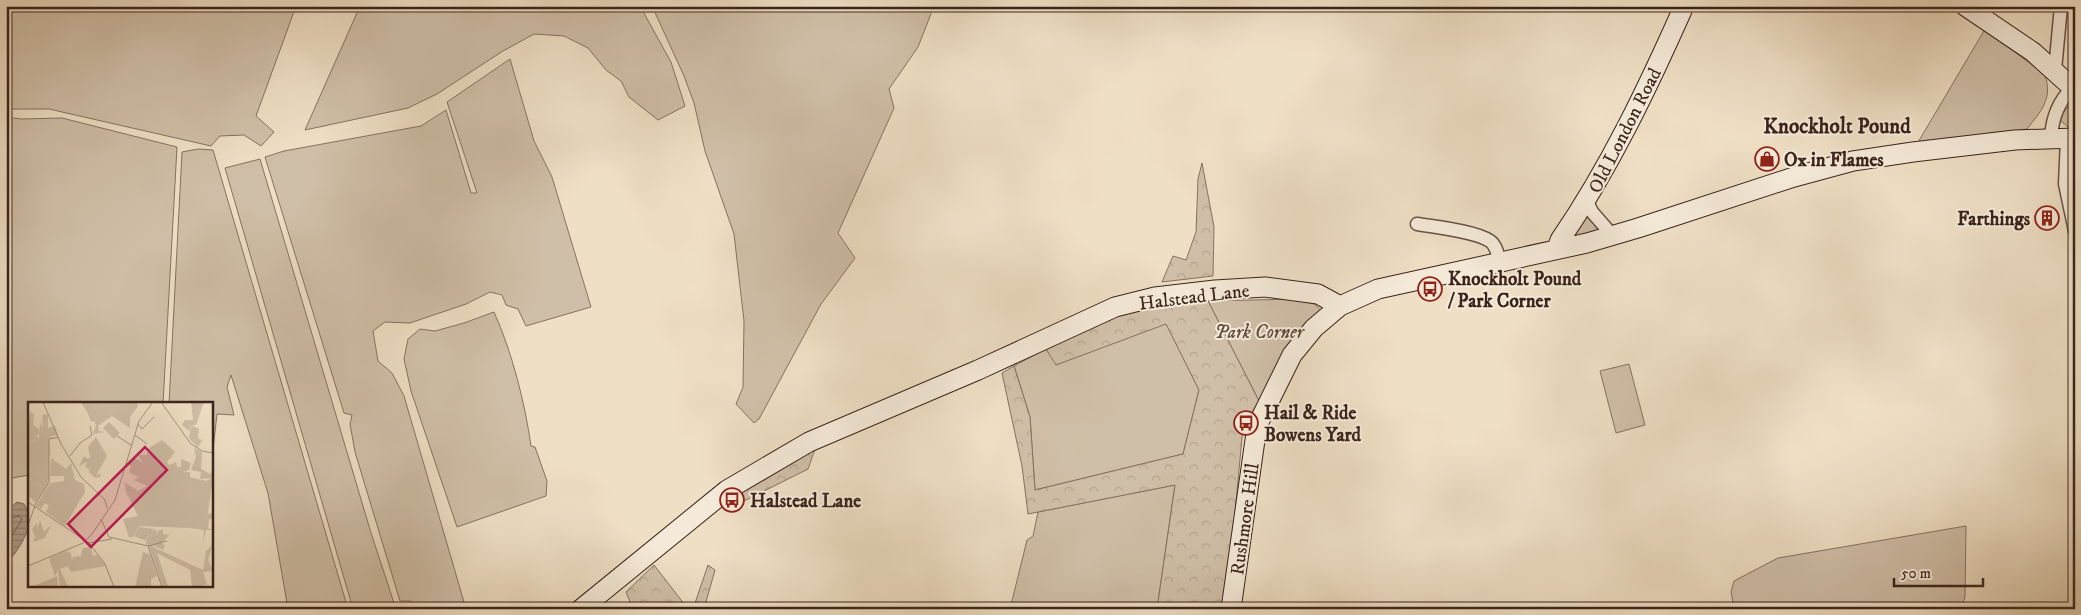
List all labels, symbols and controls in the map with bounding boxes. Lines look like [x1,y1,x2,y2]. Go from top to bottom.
street label: Old London Road [1584,64,1667,197]
district label: Knockholt Pound [1763,114,1911,140]
shop icon: Ox in Flames [1754,146,1780,172]
place label: Ox in Flames [1784,149,1884,172]
building icon: Farthings [2034,205,2060,231]
place label: Farthings [1957,208,2031,231]
place label: Knockholt Pound / Park Corner [1447,268,1582,313]
bus stop icon: Knockholt Pound / Park Corner [1417,276,1443,302]
street label: Halstead Lane [1138,279,1251,316]
park label: Park Corner [1215,321,1306,344]
inset map [28,402,212,588]
place label: Hail & Ride Bowens Yard [1264,402,1361,447]
bus stop icon: Hail & Ride Bowens Yard [1233,410,1259,436]
street label: Rushmore Hill [1226,461,1265,577]
bus stop icon: Halstead Lane [719,487,745,513]
place label: Halstead Lane [750,490,861,513]
scale bar [1894,555,1982,587]
text: 50 m [1901,564,1931,583]

